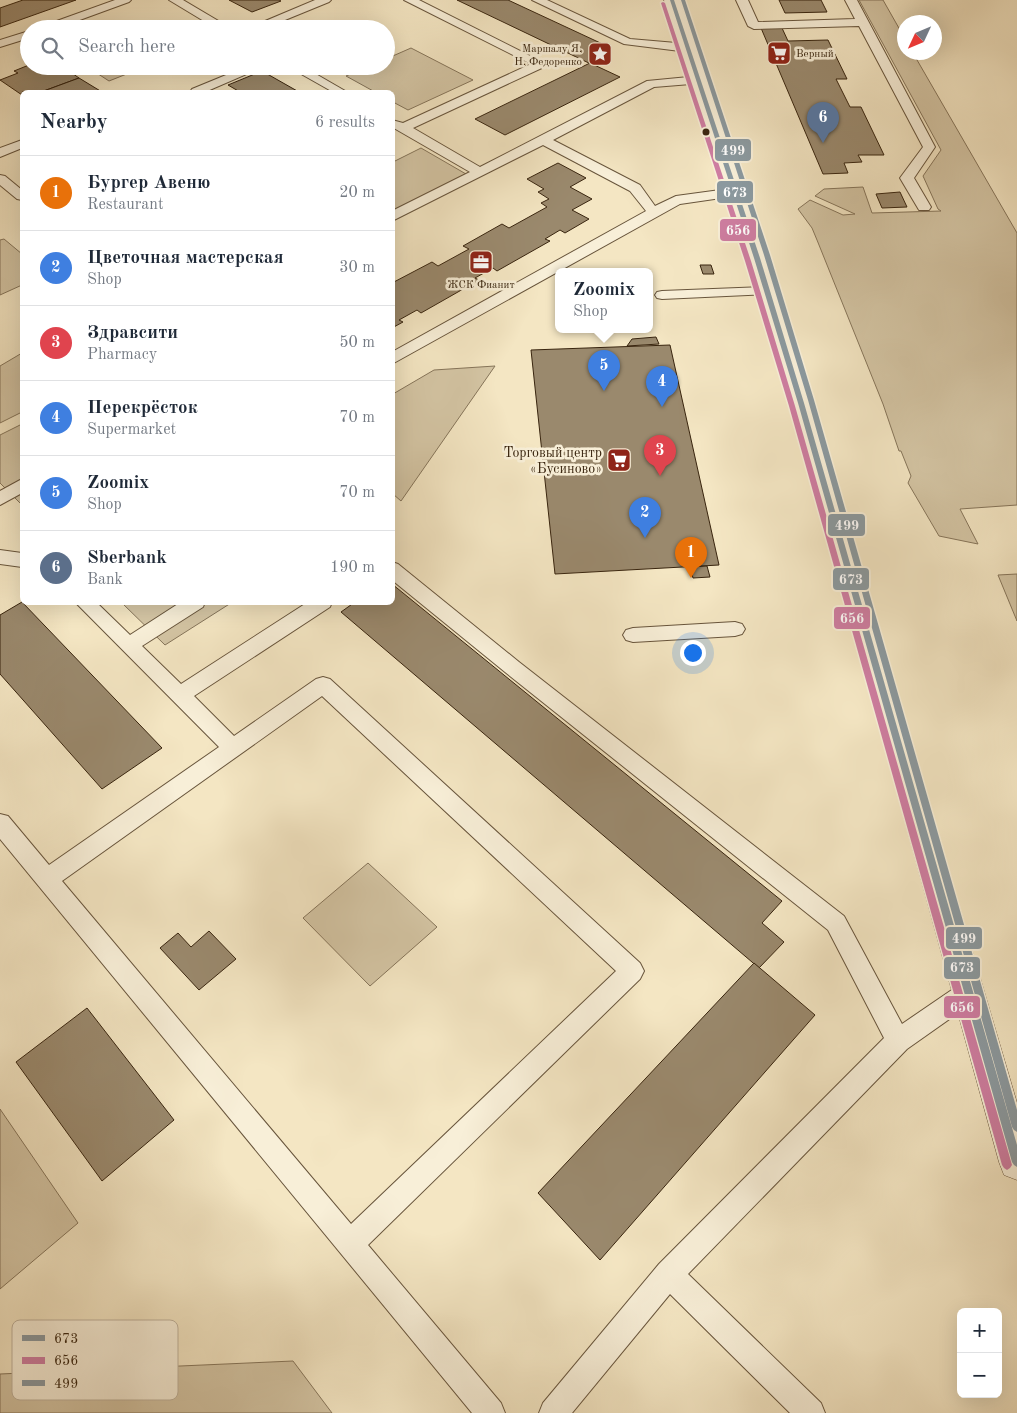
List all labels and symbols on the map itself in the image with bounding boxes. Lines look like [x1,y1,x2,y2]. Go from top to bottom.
north arrow [897,15,942,60]
supermarket icon: Верный [766,40,792,66]
place icon: Маршалу Я. Н. Федоренко [587,41,613,67]
place label: Маршалу Я. Н. Федоренко [514,44,582,68]
place label: Верный [796,49,834,60]
pin: 6 [807,102,839,143]
unlabelled marker [701,127,711,137]
line badge: 499 [714,138,752,162]
text: 499 [721,144,745,158]
line badge: 673 [716,180,754,204]
text: 673 [723,186,747,200]
line badge: 656 [719,218,757,242]
text: 656 [726,224,750,238]
office icon: ЖСК Фианит [468,249,494,275]
place label: ЖСК Фианит [447,280,515,291]
pin: 5 [588,350,620,391]
pin: 4 [646,366,678,407]
pin: 3 [644,435,676,476]
place label: Торговый центр «Бусиново» [503,446,602,476]
supermarket icon: Торговый центр «Бусиново» [606,447,632,473]
pin: 2 [629,497,661,538]
line badge: 499 [827,513,866,537]
text: 499 [835,519,859,533]
pin: 1 [675,537,707,578]
line badge: 673 [832,567,870,591]
text: 673 [839,573,863,587]
line badge: 656 [833,606,871,630]
text: 656 [840,612,864,626]
your location [680,640,706,666]
line badge: 499 [945,926,983,950]
text: 499 [952,932,976,946]
line badge: 673 [943,956,981,980]
text: 673 [950,961,974,975]
line badge: 656 [943,995,981,1019]
text: 656 [950,1001,974,1015]
legend [12,1320,178,1400]
text: 673 [54,1332,78,1346]
text: 656 [54,1354,78,1368]
text: 499 [54,1377,78,1391]

